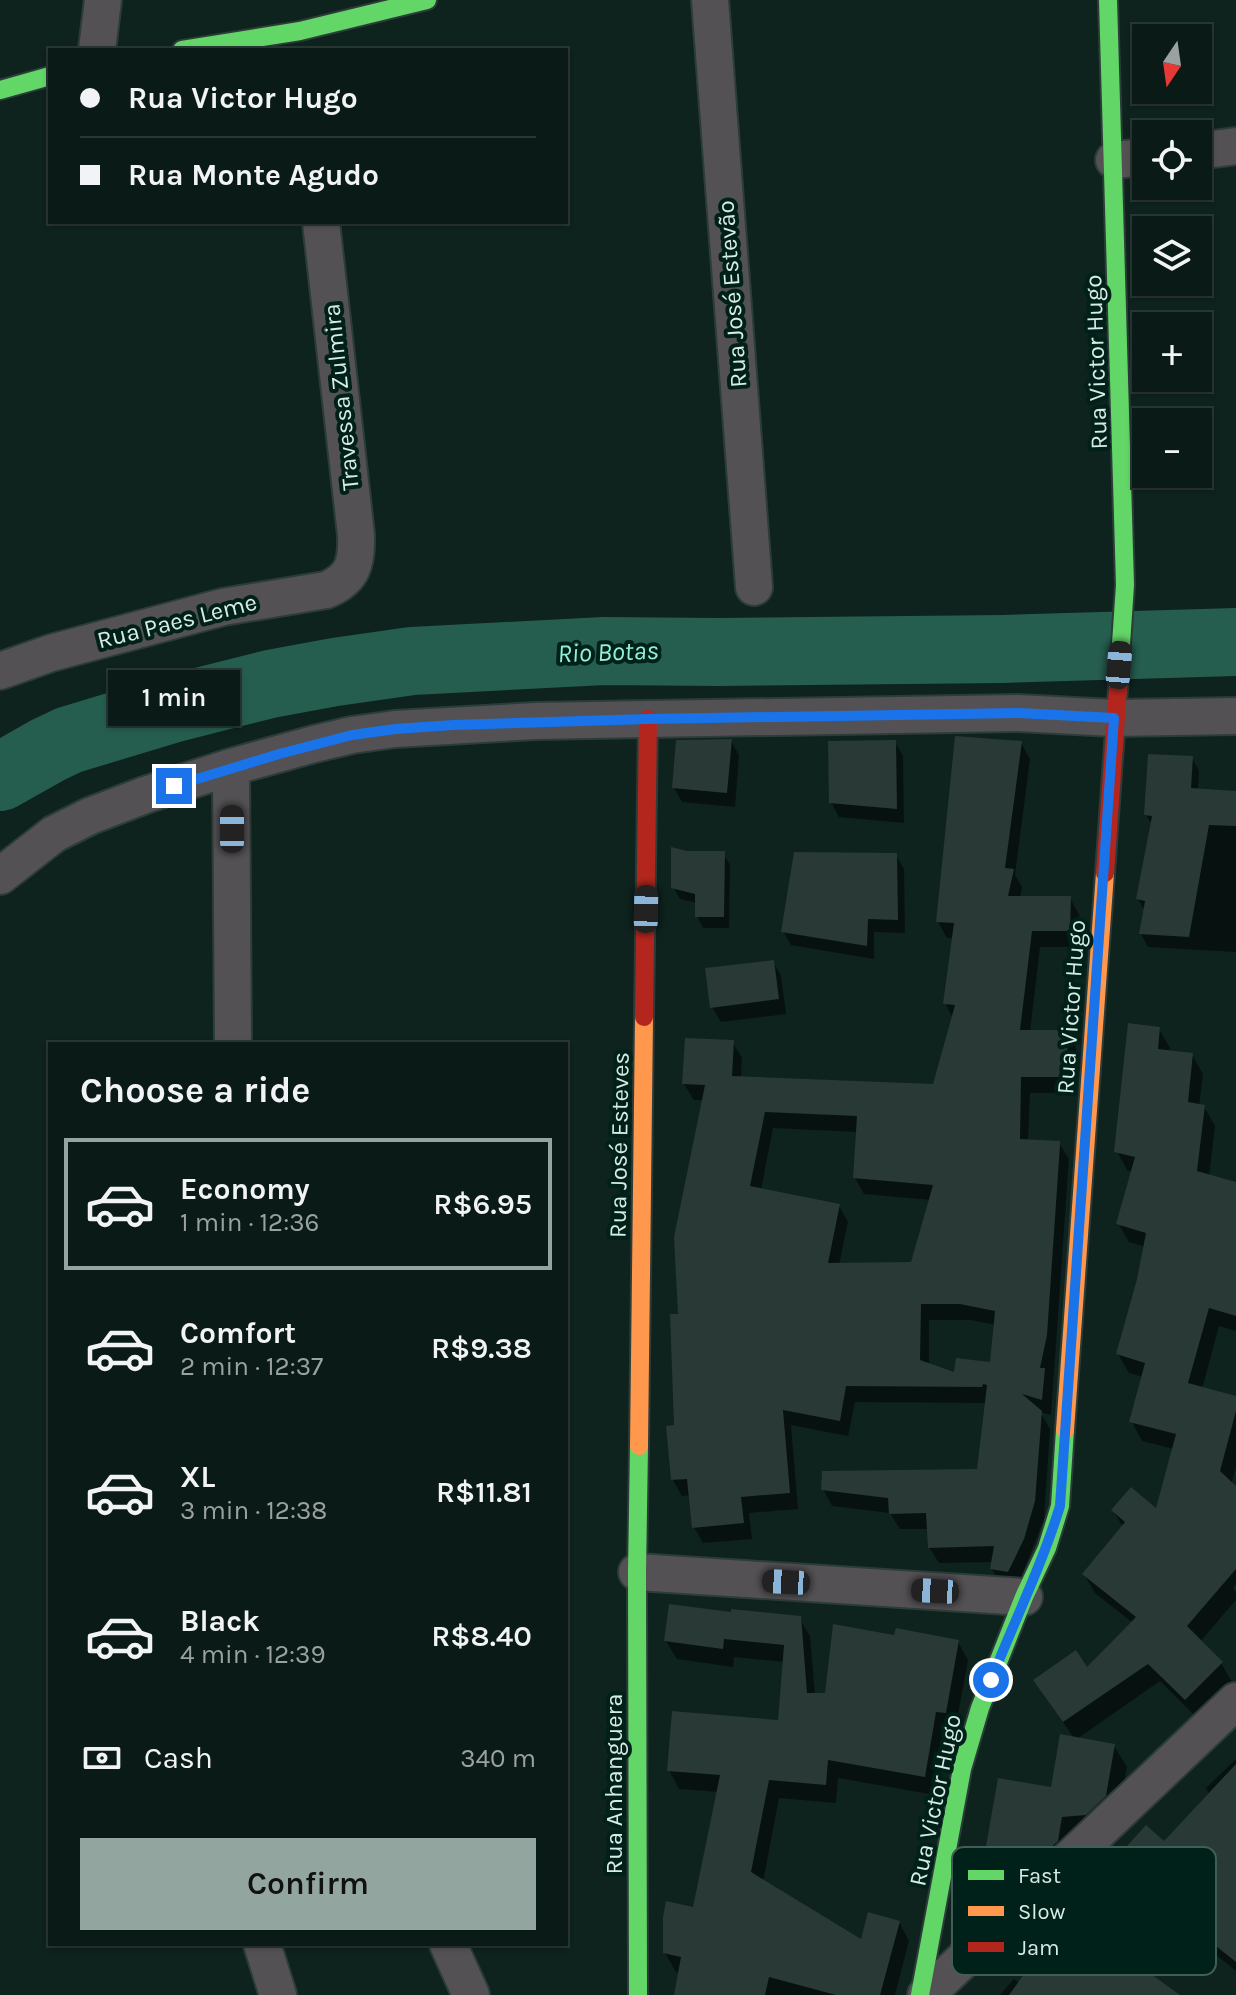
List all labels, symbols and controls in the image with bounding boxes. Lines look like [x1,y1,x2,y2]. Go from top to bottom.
north arrow [1132,24,1212,104]
map controls [1132,24,1212,488]
text: Rua Victor Hugo [128,80,358,116]
button: locate [1132,120,1212,200]
text: Rua Monte Agudo [128,157,379,193]
street label: Rua José Estevão [711,200,753,388]
button: layers [1132,216,1212,296]
street label: Rua Victor Hugo [1079,274,1113,450]
street label: Travessa Zulmira [317,302,365,492]
button: + [1132,312,1212,392]
button: − [1132,408,1212,488]
street label: Rua Paes Leme [94,588,260,654]
water label: Rio Botas [557,635,659,669]
car [1105,640,1133,690]
callout: 1 min [108,670,240,726]
text: 1 min [142,682,206,713]
route end [156,768,192,804]
car [220,805,244,853]
car [634,885,658,933]
street label: Rua Victor Hugo [1051,919,1091,1095]
street label: Rua José Esteves [603,1052,635,1238]
text: Choose a ride [80,1069,310,1111]
icon: car [84,1168,156,1240]
text: Economy [180,1171,310,1207]
text: R$6.95 [433,1186,532,1222]
text: 1 min · 12:36 [180,1207,319,1238]
icon: car [84,1312,156,1384]
text: Comfort [180,1315,296,1351]
text: R$9.38 [431,1330,532,1366]
text: 2 min · 12:37 [180,1351,323,1382]
icon: car [84,1456,156,1528]
text: XL [180,1459,215,1495]
text: R$11.81 [436,1474,532,1510]
text: 3 min · 12:38 [180,1495,327,1526]
car [761,1569,811,1595]
car [910,1578,960,1604]
icon: car [84,1600,156,1672]
text: Black [180,1603,260,1639]
text: R$8.40 [431,1618,532,1654]
text: 4 min · 12:39 [180,1639,326,1670]
route start [973,1662,1009,1698]
street label: Rua Anhanguera [600,1694,628,1874]
street label: Rua Victor Hugo [903,1712,967,1888]
icon: cash [80,1736,124,1780]
text: Cash [144,1740,213,1776]
text: 340 m [460,1743,536,1774]
button: Confirm [80,1838,536,1930]
legend [952,1847,1216,1975]
text: Fast [1018,1863,1061,1889]
text: Slow [1018,1899,1065,1925]
text: Jam [1018,1935,1060,1961]

